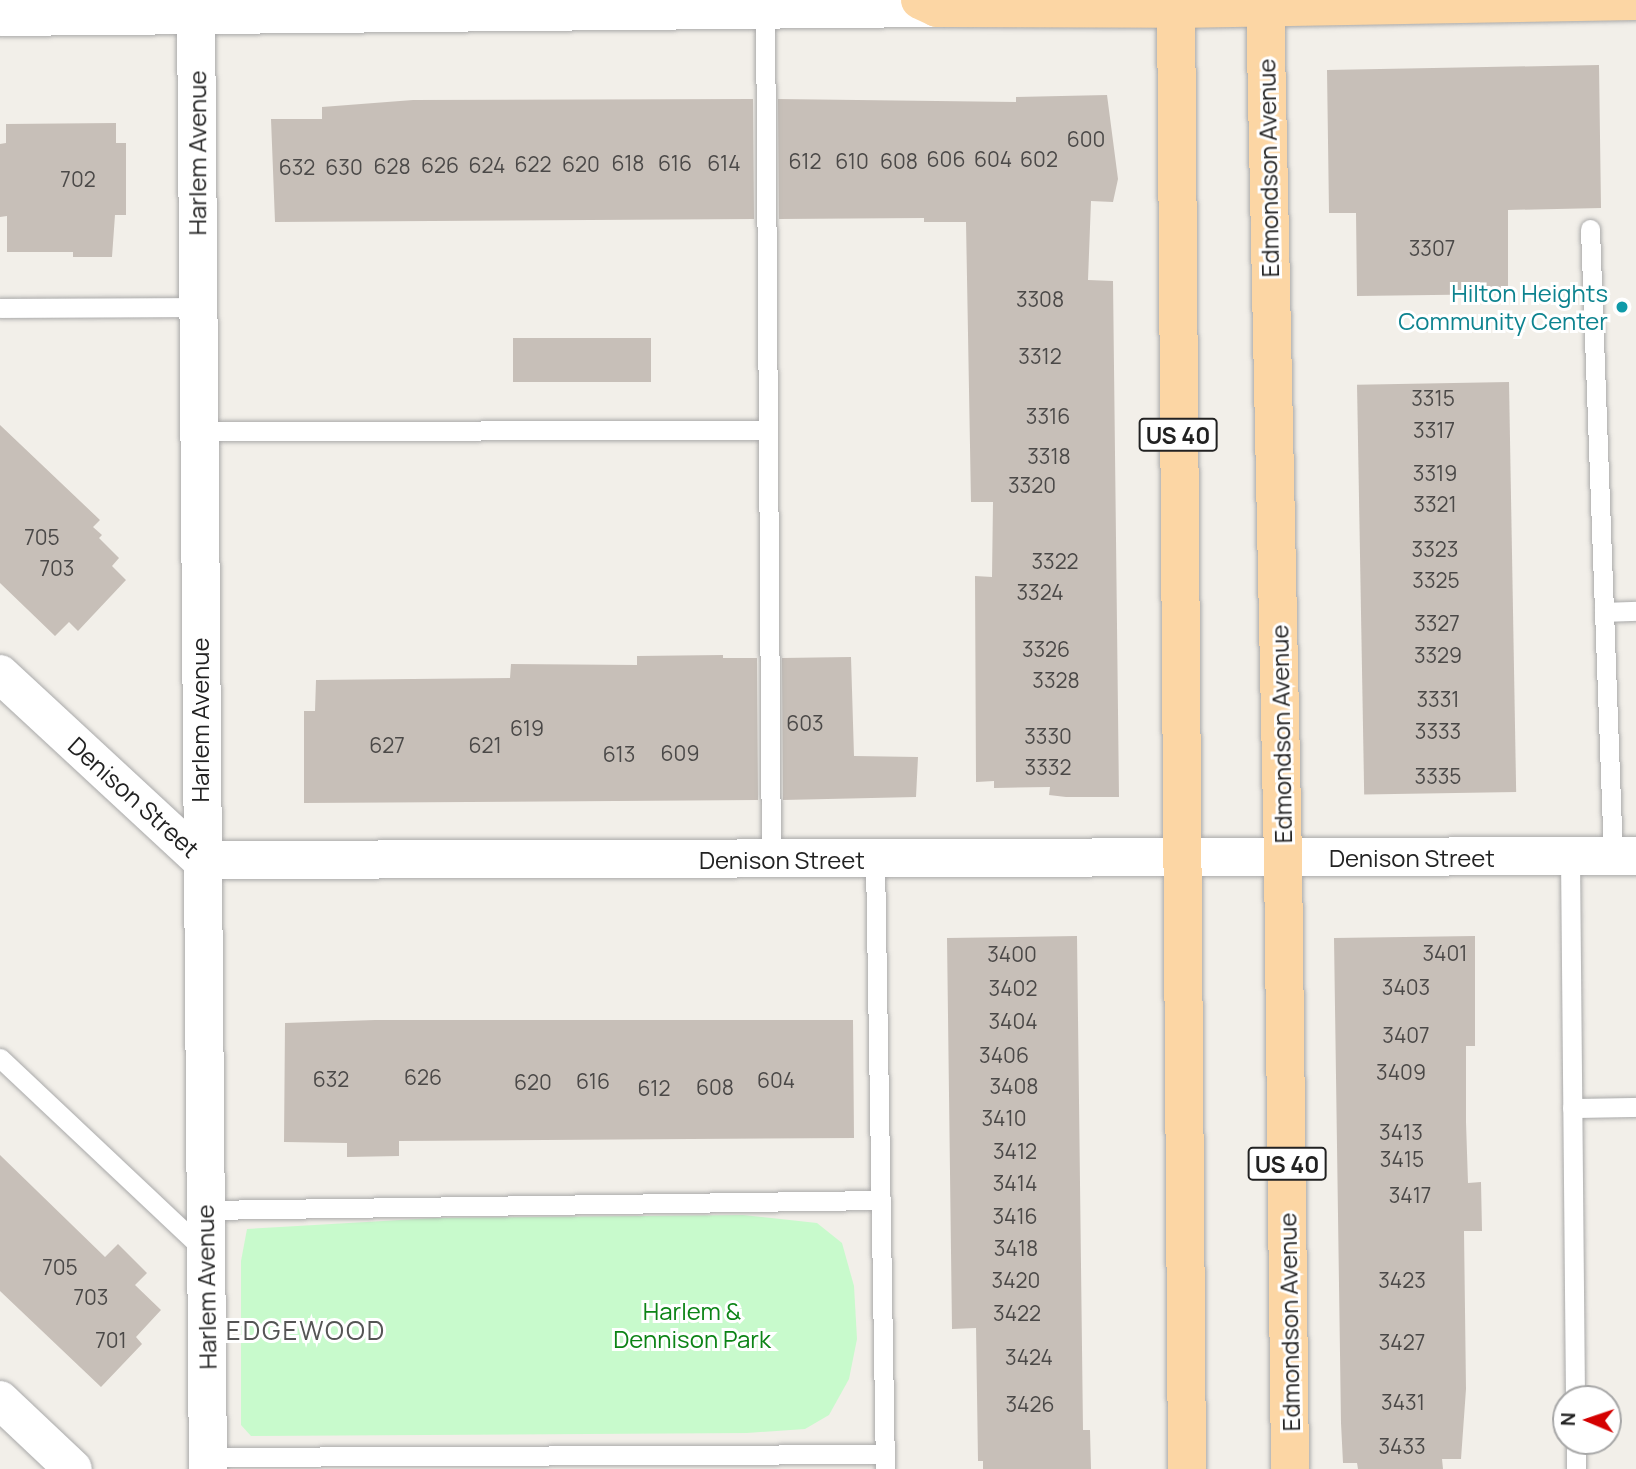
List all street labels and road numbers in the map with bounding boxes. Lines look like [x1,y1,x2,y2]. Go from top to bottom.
street label: Edmondson Avenue [1252,58,1284,278]
street label: Harlem Avenue [183,71,211,235]
road number: US 40 [1138,416,1218,454]
street label: Edmondson Avenue [1265,624,1297,844]
street label: Harlem Avenue [186,638,214,802]
street label: Denison Street [63,731,205,863]
street label: Denison Street [1329,844,1495,872]
street label: Denison Street [699,846,865,874]
road number: US 40 [1247,1144,1327,1184]
street label: Harlem Avenue [190,1204,222,1370]
street label: Edmondson Avenue [1273,1212,1305,1432]

